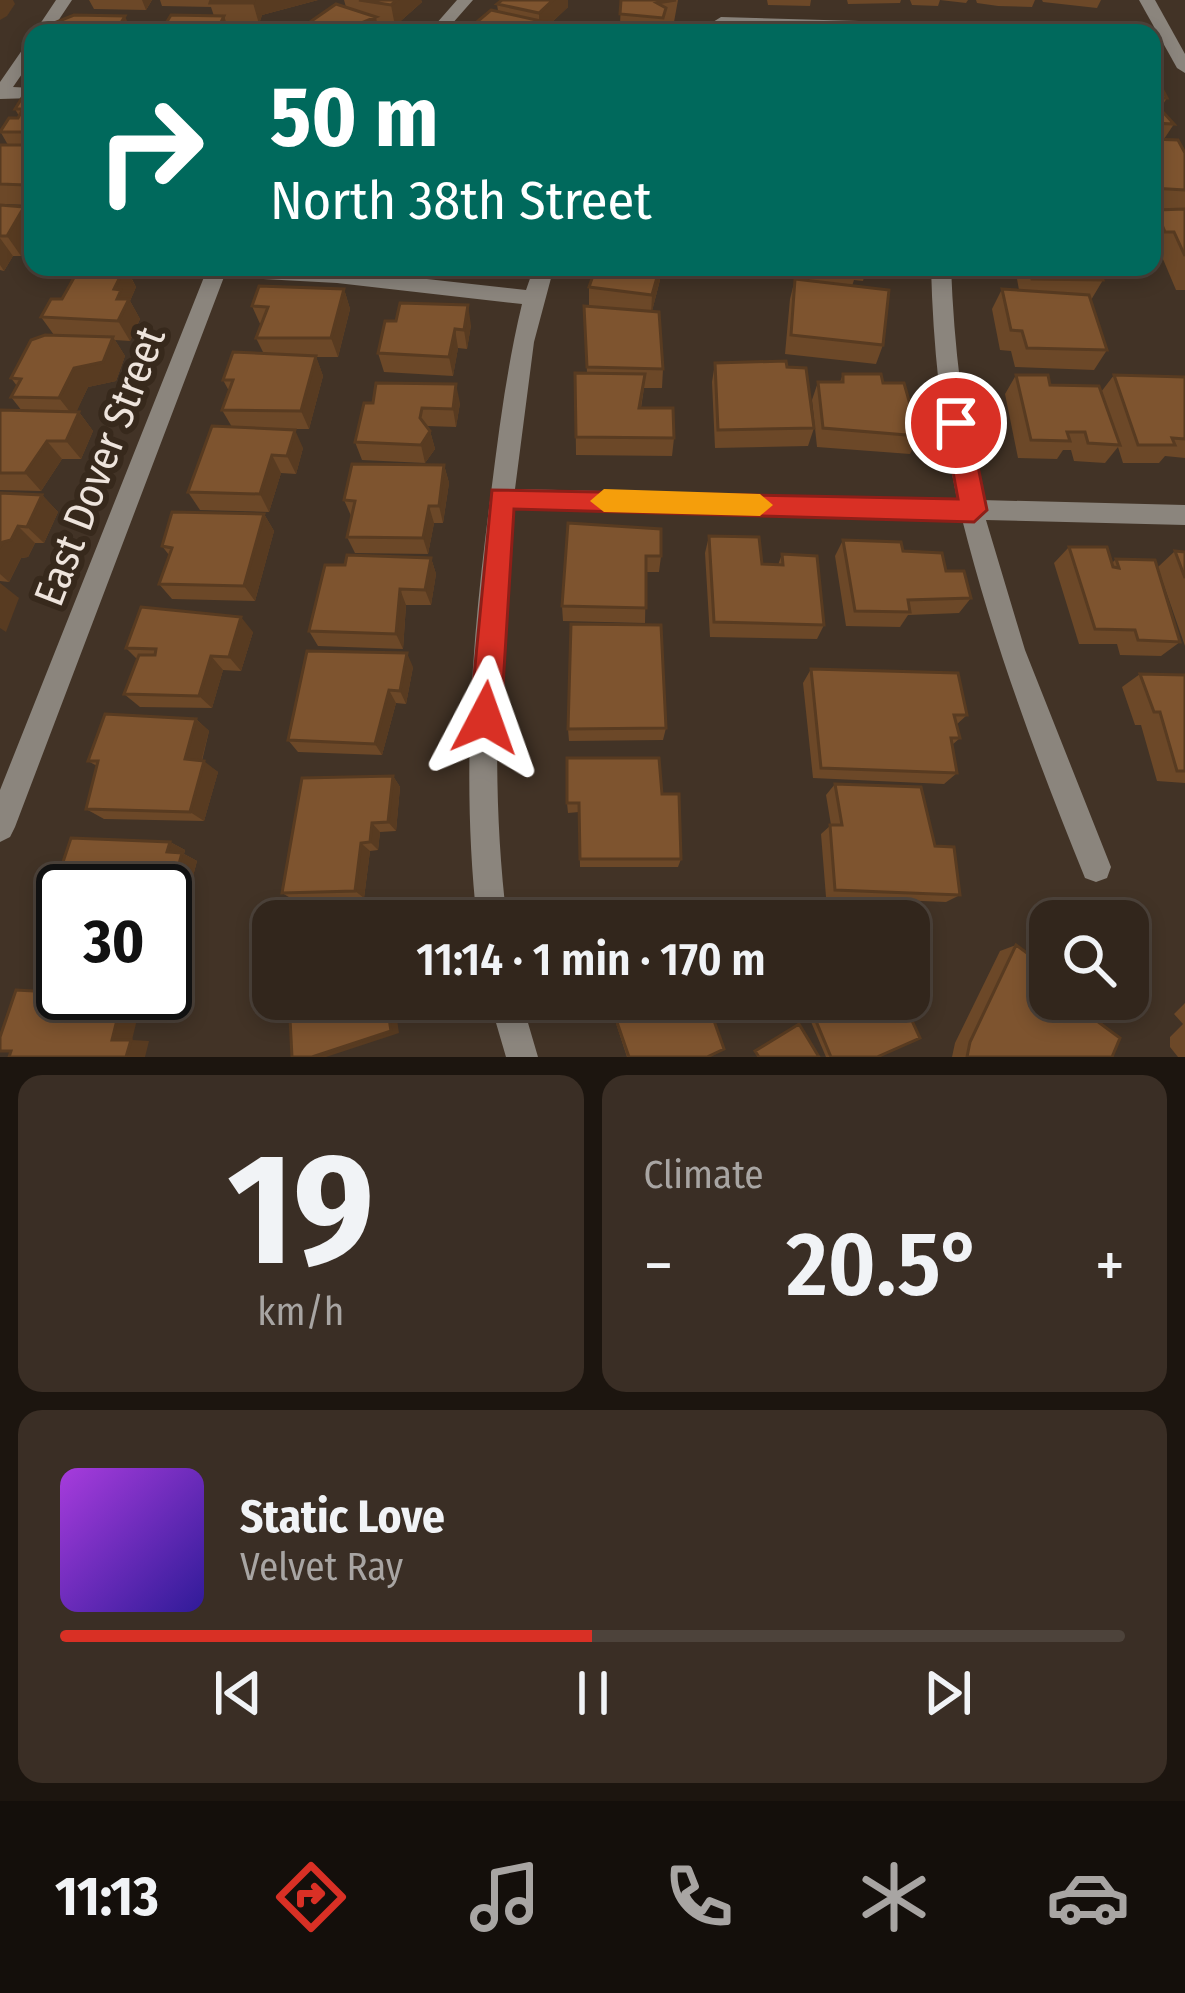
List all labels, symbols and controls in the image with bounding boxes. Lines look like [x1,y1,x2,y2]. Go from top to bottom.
text: 50 m [270,67,439,168]
icon: right [72,72,228,228]
text: North 38th Street [270,169,652,233]
street label: East Dover Street [24,320,176,613]
pin [905,372,1007,474]
icon: arrive [923,390,989,456]
position arrow [422,655,548,781]
speed limit sign: 30 [36,864,192,1020]
map controls [1029,900,1149,1020]
button: search [1029,900,1149,1020]
text: 11:14 · 1 min · 170 m [416,933,766,987]
text: 19 [227,1117,374,1304]
text: Climate [644,1152,764,1198]
text: 20.5° [786,1211,982,1319]
text: − [644,1226,673,1305]
text: + [1095,1226,1125,1305]
text: km/h [257,1289,344,1335]
text: Static Love [240,1490,445,1544]
text: Velvet Ray [240,1544,403,1590]
icon: previous [205,1660,271,1726]
icon: pause [560,1660,626,1726]
icon: next [915,1660,981,1726]
icon: directions [269,1855,353,1939]
icon: music [463,1855,547,1939]
icon: phone [657,1855,741,1939]
icon: climate [852,1855,936,1939]
icon: car [1046,1855,1130,1939]
text: 11:13 [55,1865,159,1929]

